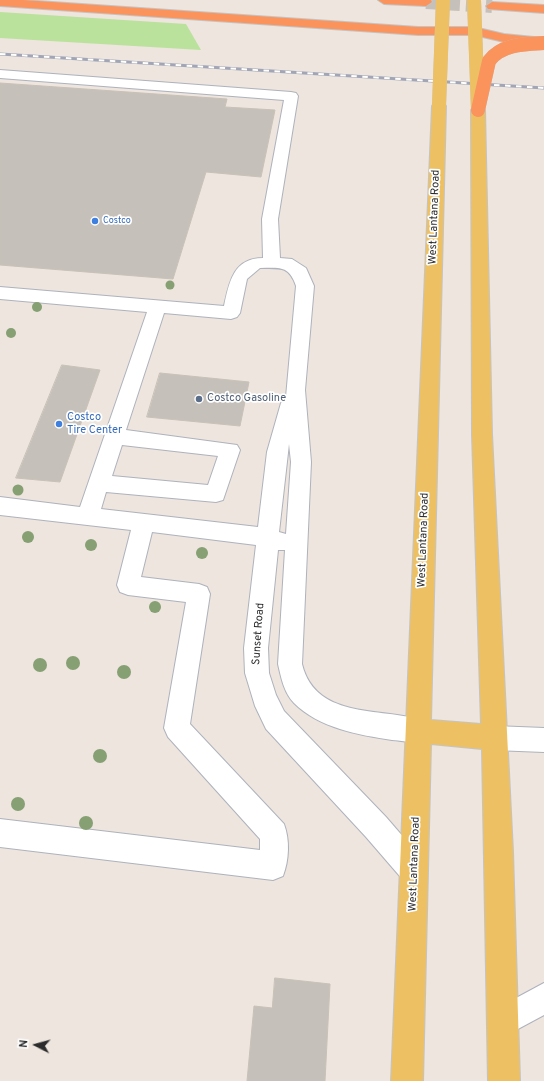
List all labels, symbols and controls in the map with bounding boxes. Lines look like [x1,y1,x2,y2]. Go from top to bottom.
street label: West Lantana Road [427,169,443,265]
marker: Costco [90,216,100,226]
place label: Costco [103,216,131,226]
place label: Costco Gasoline [207,392,286,406]
marker: Costco Gasoline [194,394,204,404]
place label: Costco Tire Center [67,411,122,437]
marker: Costco Tire Center [54,419,64,429]
street label: West Lantana Road [416,492,432,588]
street label: Sunset Road [250,603,268,665]
street label: West Lantana Road [407,816,423,912]
north arrow [16,1025,56,1065]
text: N [17,1039,31,1048]

